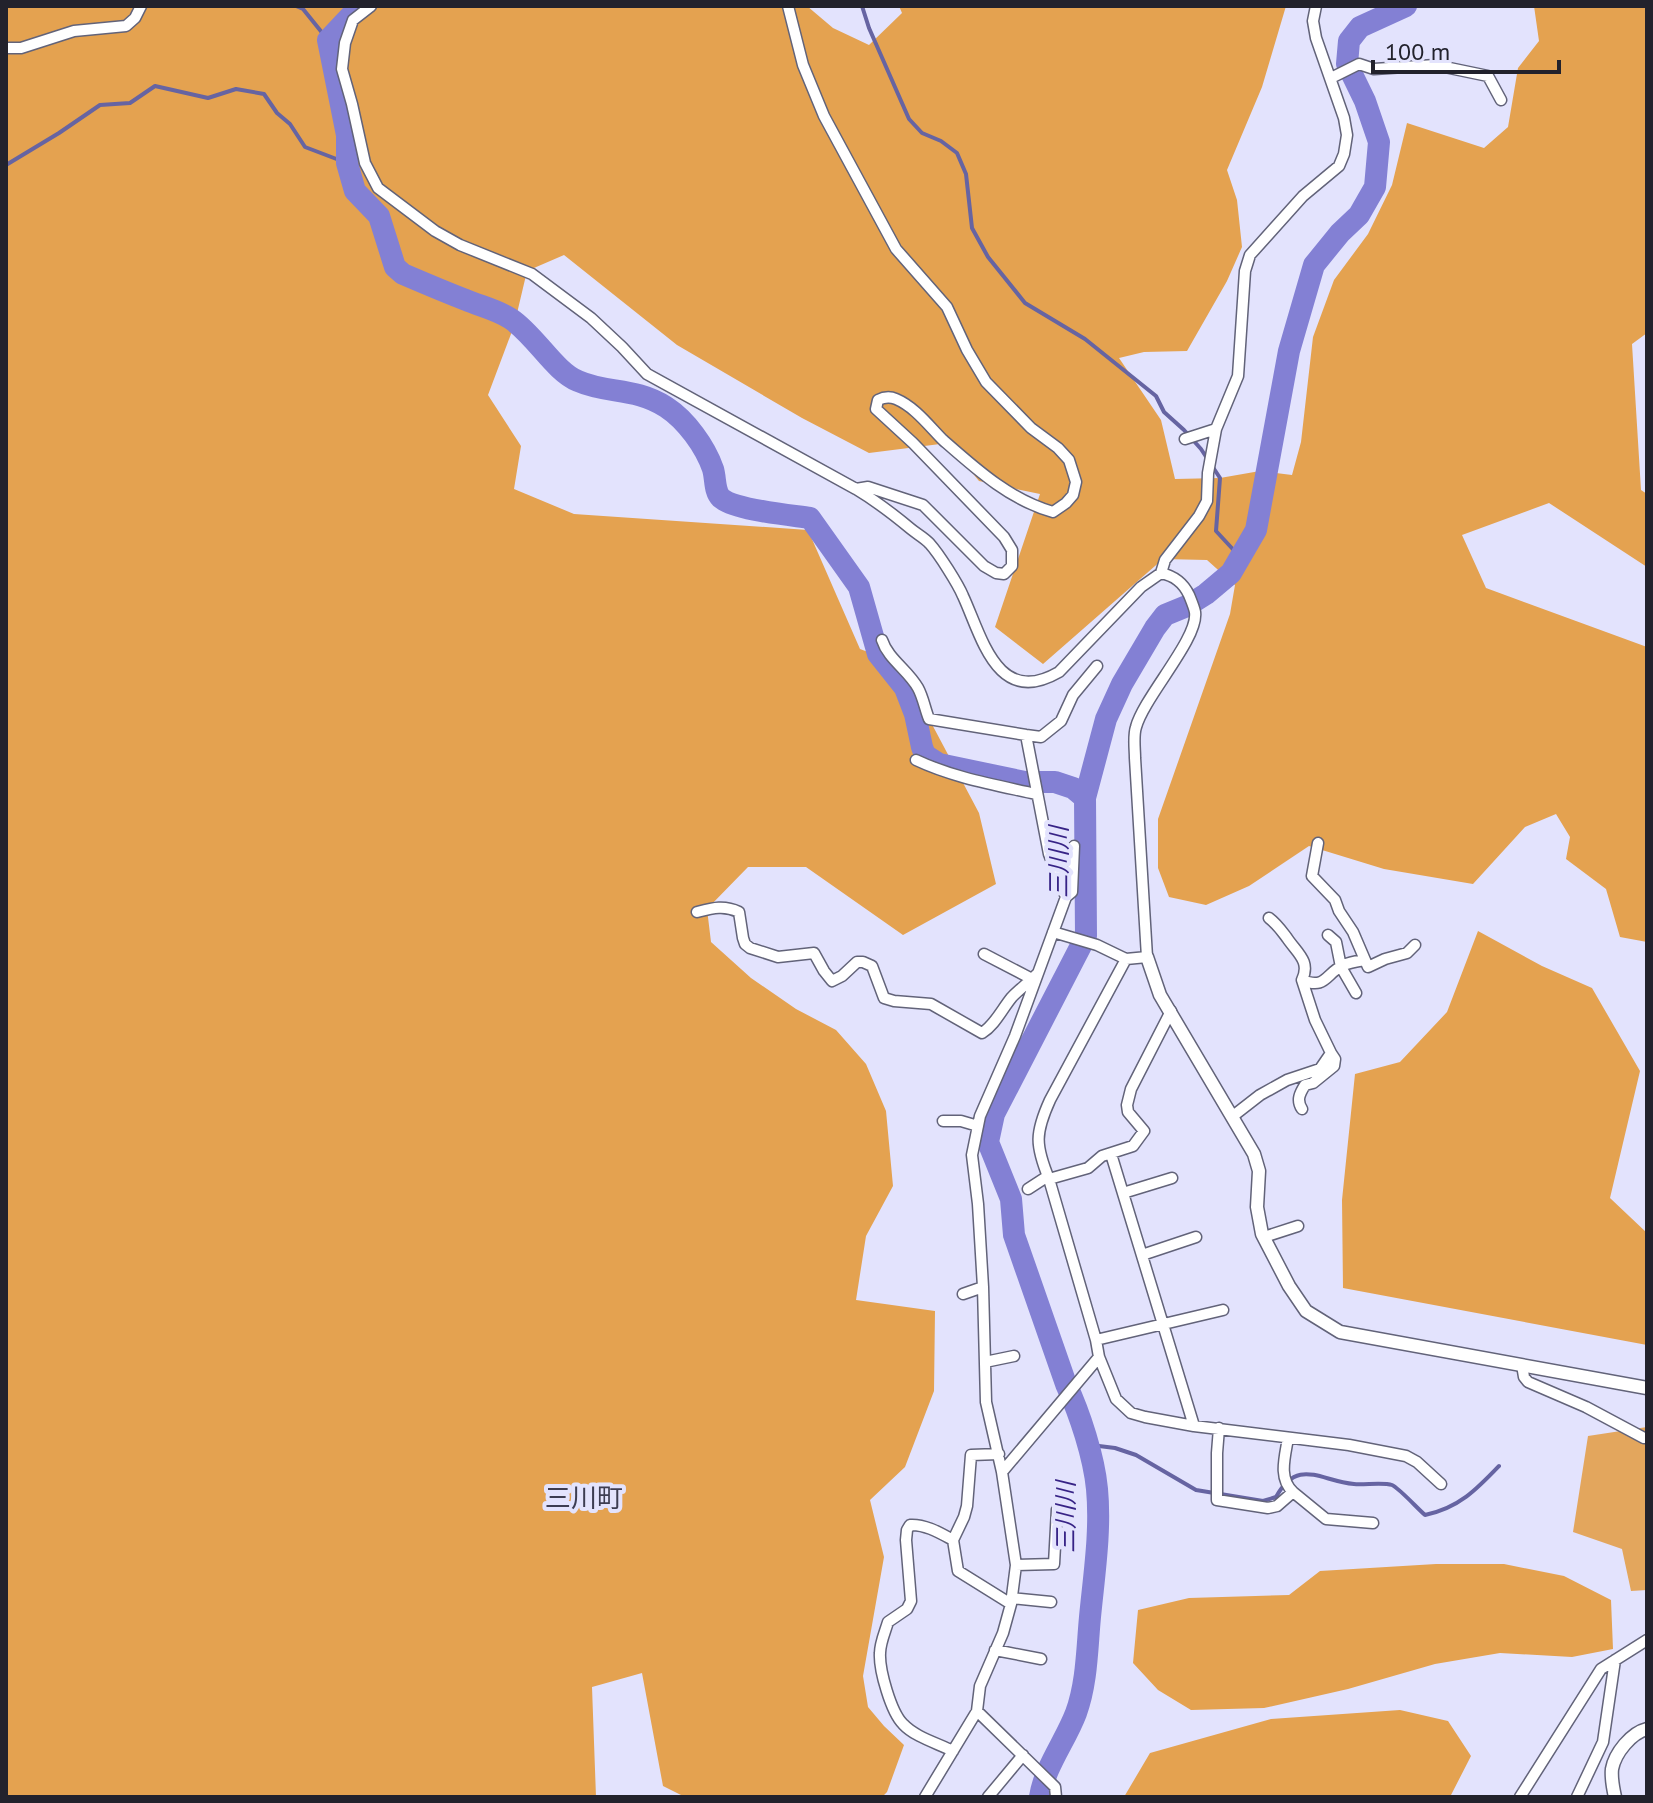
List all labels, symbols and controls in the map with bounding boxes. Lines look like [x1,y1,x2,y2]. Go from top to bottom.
scale bar [1373,24,1559,74]
text: 100 m [1385,36,1450,67]
water label: 三川川 [1043,823,1074,898]
water label: 三川川 [1050,1478,1081,1553]
district label: 三川町 [545,1481,623,1514]

